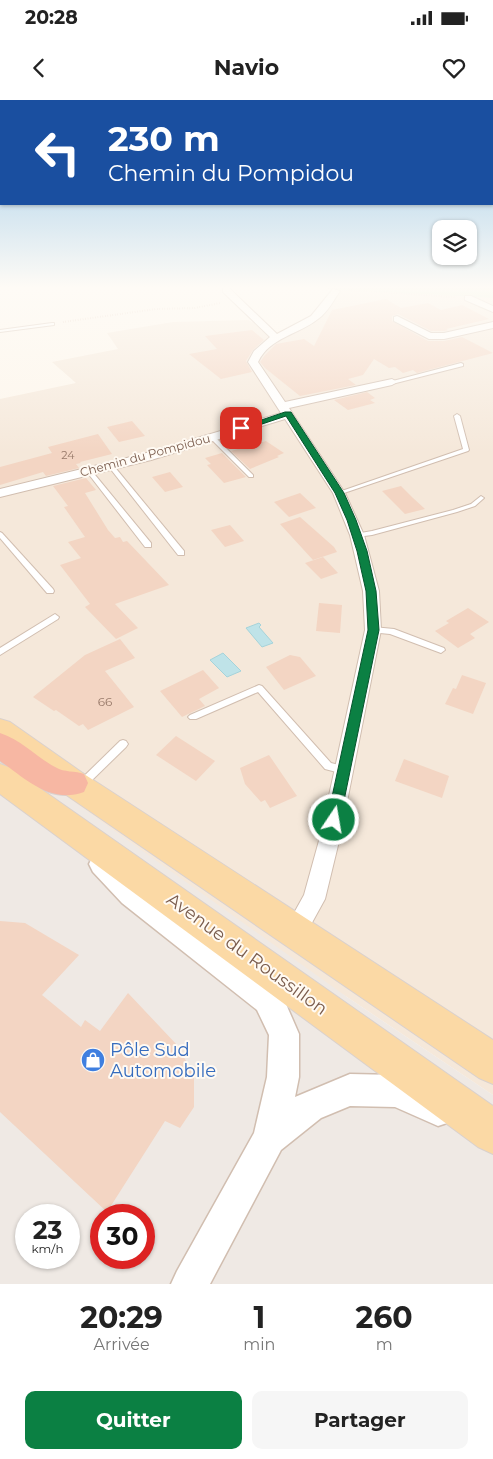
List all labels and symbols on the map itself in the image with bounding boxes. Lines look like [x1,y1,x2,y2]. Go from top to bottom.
pin [220,407,262,449]
street label: Chemin du Pompidou [78,430,212,480]
house number: 24 [61,448,75,462]
house number: 66 [98,694,112,709]
position arrow [307,793,359,845]
street label: Avenue du Roussillon [162,888,332,1020]
place label: Pôle Sud Automobile [110,1039,216,1082]
shop icon: Pôle Sud Automobile [80,1047,106,1073]
speed limit sign: 30 [90,1204,155,1269]

